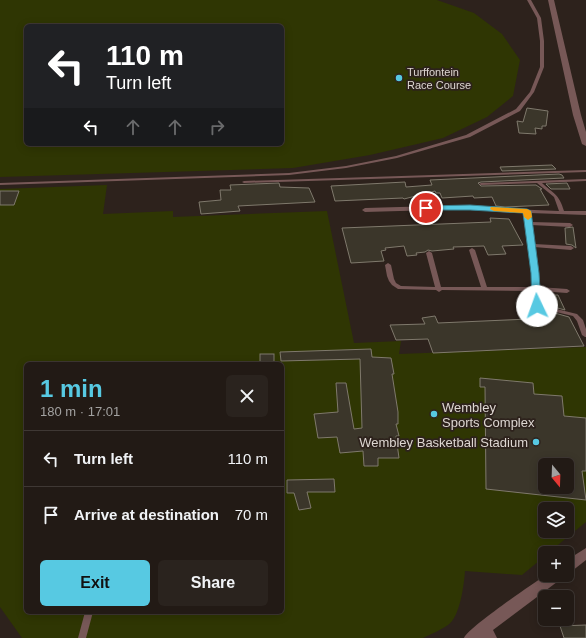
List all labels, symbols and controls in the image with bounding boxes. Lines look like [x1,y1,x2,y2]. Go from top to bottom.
icon: left [40,40,92,92]
text: 110 m [106,40,184,71]
place label: Turffontein Race Course [407,66,471,91]
text: Turn left [106,73,171,93]
marker: Turffontein Race Course [394,73,404,83]
icon: left [80,116,102,138]
icon: ahead [122,116,144,138]
icon: ahead [164,116,186,138]
icon: right [206,116,228,138]
pin [409,191,443,225]
icon: arrive [415,197,437,219]
position arrow [516,285,558,327]
text: 1 min [40,375,103,402]
button: close [226,375,268,417]
place label: Wembley Sports Complex [442,400,535,430]
text: 180 m · 17:01 [40,404,120,419]
marker: Wembley Sports Complex [429,409,439,419]
place label: Wembley Basketball Stadium [359,435,528,450]
marker: Wembley Basketball Stadium [531,437,541,447]
icon: left [40,448,62,470]
text: Turn left [74,450,133,467]
text: 110 m [227,450,268,467]
north arrow [538,458,574,494]
map controls [538,458,574,626]
button: layers [538,502,574,538]
icon: arrive [40,504,62,526]
text: Arrive at destination [74,506,219,523]
text: 70 m [235,506,268,523]
button: + [538,546,574,582]
button: Exit [40,560,150,606]
button: Share [158,560,268,606]
button: − [538,590,574,626]

